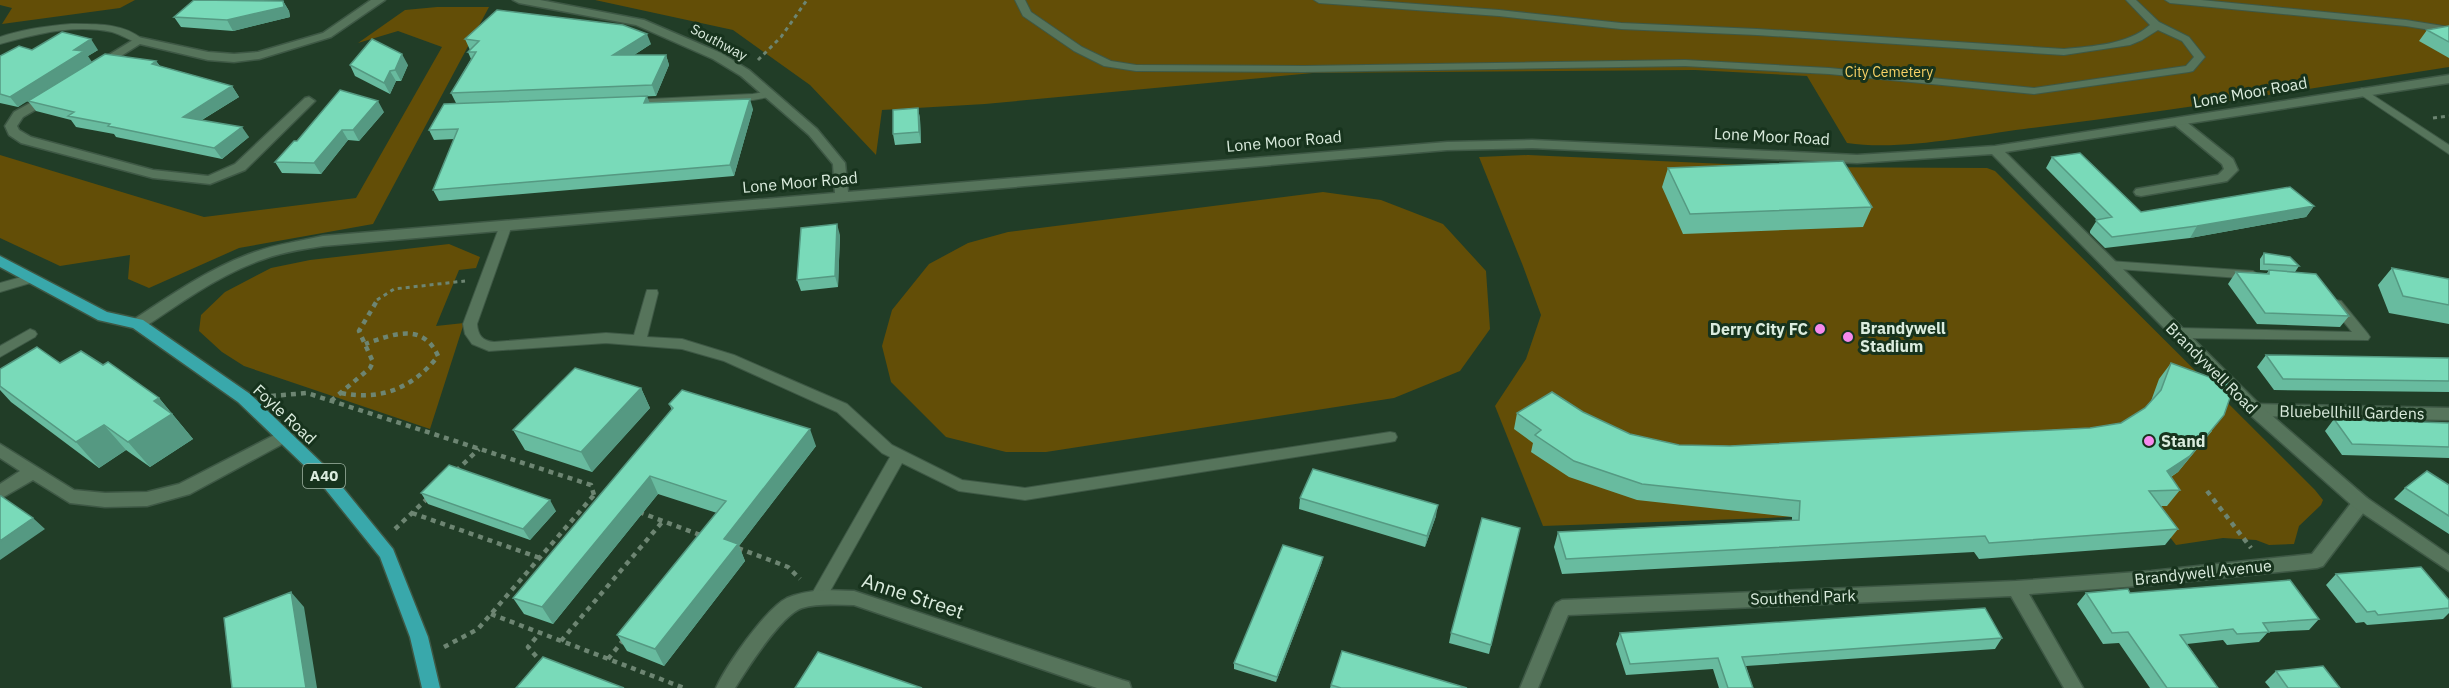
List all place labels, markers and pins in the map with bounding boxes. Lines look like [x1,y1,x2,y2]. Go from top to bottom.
place label: Brandywell Stadium [1860,318,1946,356]
place label: Derry City FC [1710,319,1808,339]
marker: Derry City FC [1813,322,1827,336]
marker: Brandywell Stadium [1841,330,1855,344]
place label: Stand [2161,431,2205,451]
marker: Stand [2142,434,2156,448]

